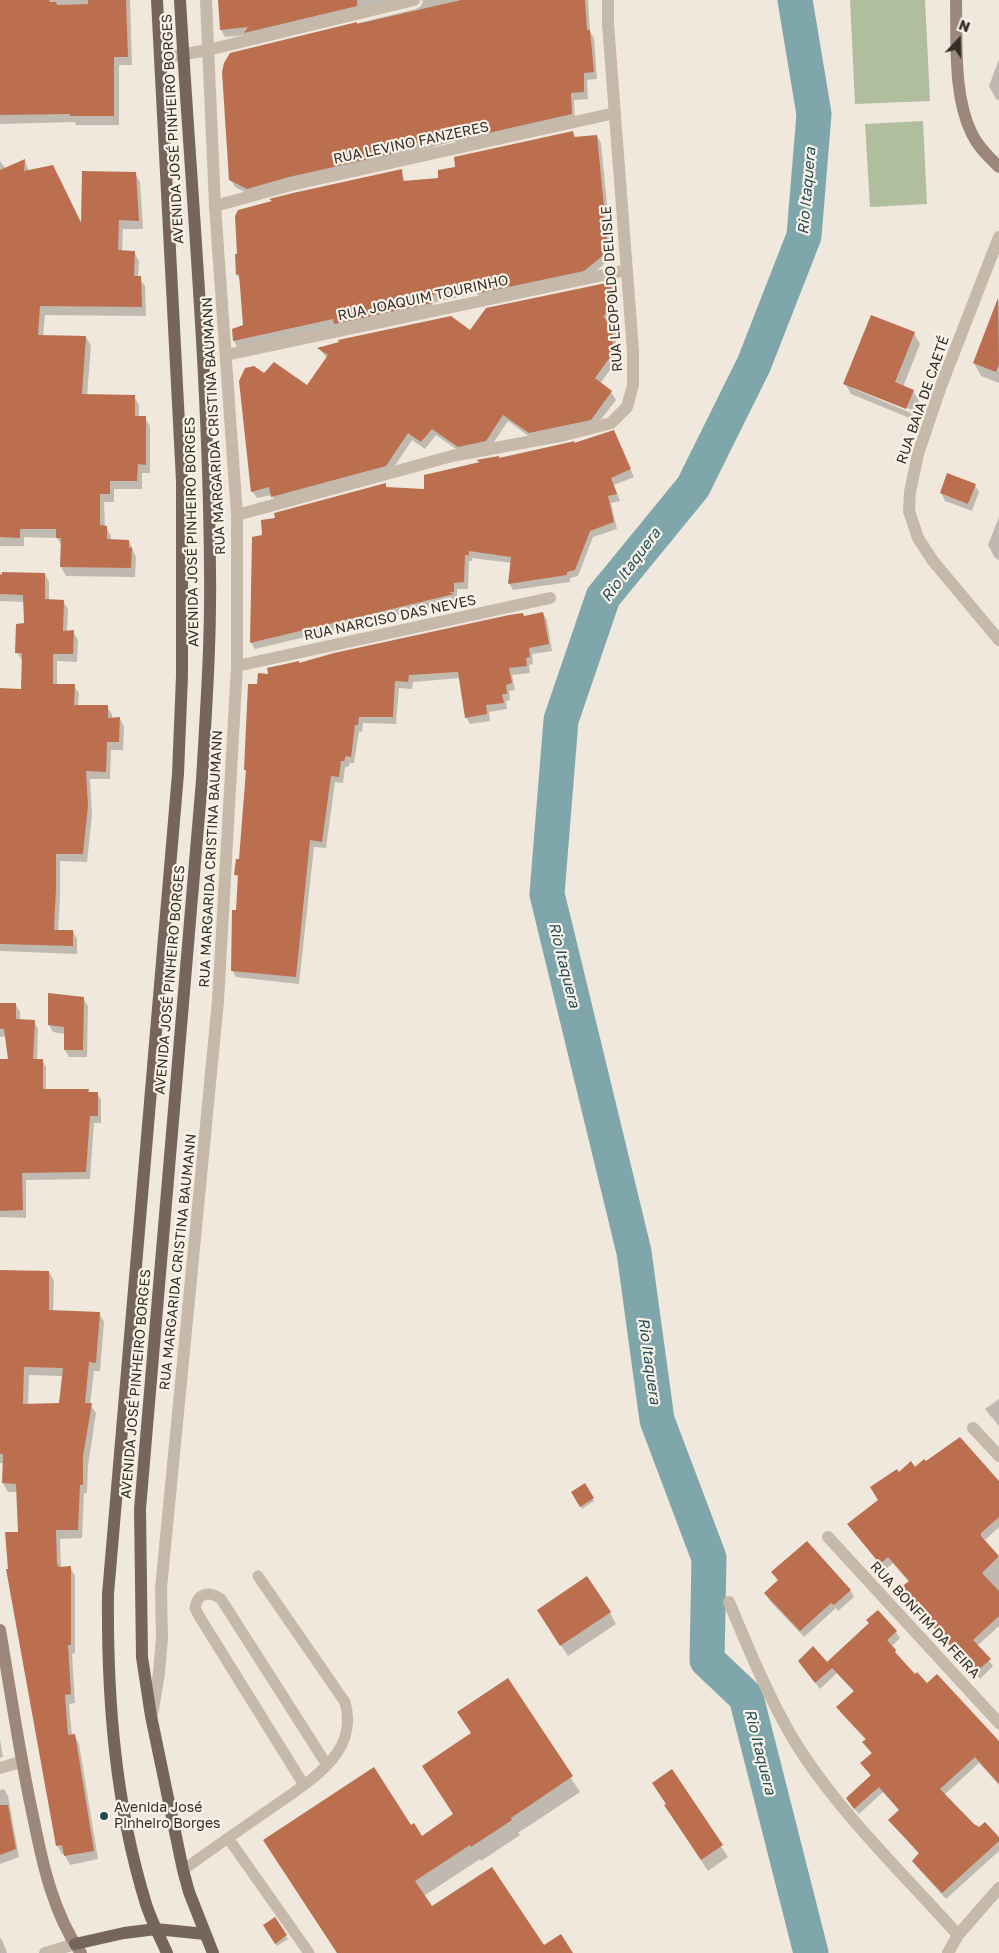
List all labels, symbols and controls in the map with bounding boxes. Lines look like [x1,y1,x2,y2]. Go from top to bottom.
street label: AVENIDA JOSÉ PINHEIRO BORGES [159,14,187,244]
north arrow [934,15,984,65]
text: N [957,16,973,35]
street label: RUA LEVINO FANZERES [332,118,490,168]
water label: Rio Itaquera [794,147,820,235]
street label: RUA LEOPOLDO DELISLE [598,205,626,373]
street label: RUA JOAQUIM TOURINHO [336,272,510,324]
street label: RUA MARGARIDA CRISTINA BAUMANN [199,297,229,555]
street label: RUA BAIA DE CAETÉ [893,334,953,466]
street label: AVENIDA JOSÉ PINHEIRO BORGES [182,417,202,647]
water label: Rio Itaquera [598,525,664,605]
street label: RUA NARCISO DAS NEVES [302,592,478,644]
street label: RUA MARGARIDA CRISTINA BAUMANN [196,730,226,988]
street label: AVENIDA JOSÉ PINHEIRO BORGES [152,865,188,1095]
water label: Rio Itaquera [545,920,583,1010]
street label: RUA MARGARIDA CRISTINA BAUMANN [156,1133,200,1391]
street label: AVENIDA JOSÉ PINHEIRO BORGES [118,1269,154,1499]
water label: Rio Itaquera [634,1317,664,1405]
street label: RUA BONFIM DA FEIRA [867,1558,983,1682]
water label: Rio Itaquera [741,1707,779,1797]
place label: Avenida José Pinheiro Borges [114,1800,220,1832]
marker: Avenida José Pinheiro Borges [98,1810,110,1822]

